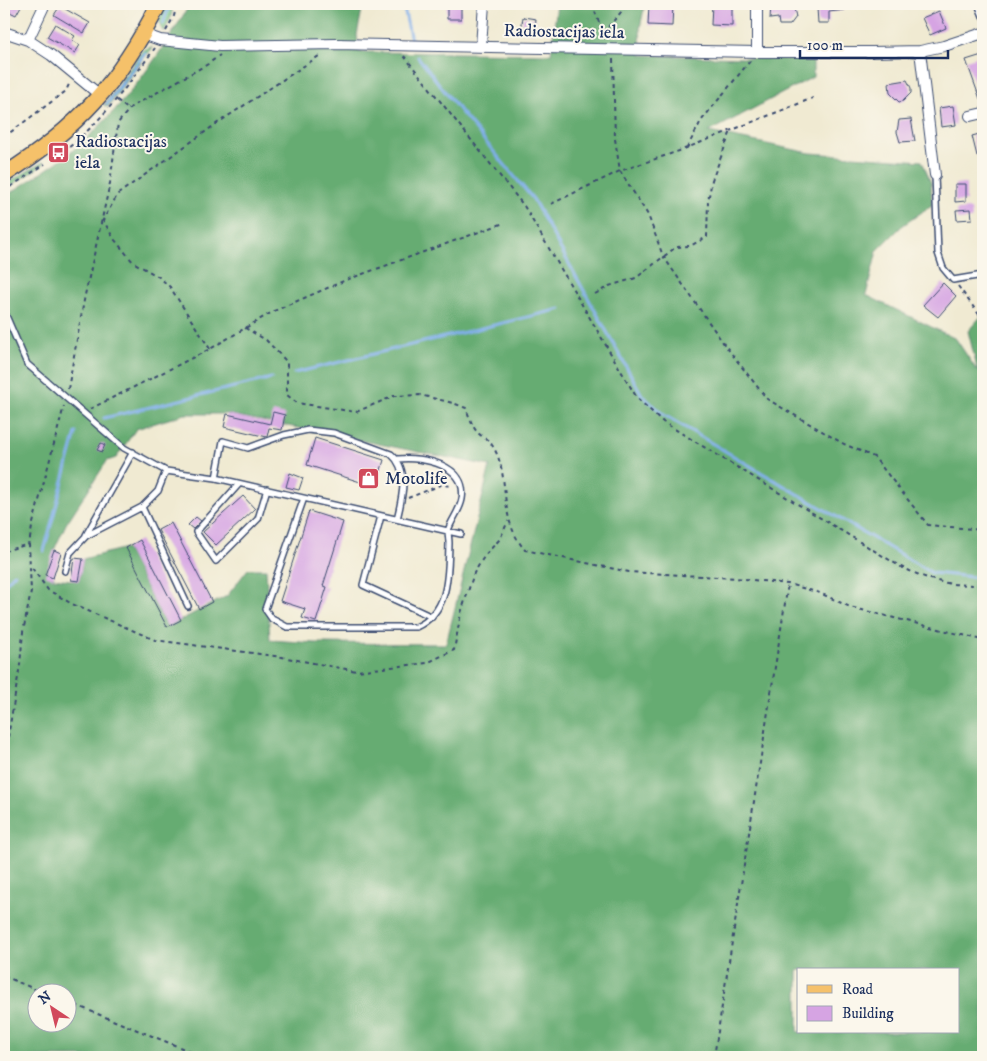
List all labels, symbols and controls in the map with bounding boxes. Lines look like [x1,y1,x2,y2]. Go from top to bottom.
street label: Radiostacijas iela [503,20,625,44]
scale bar [800,28,947,60]
text: 100 m [807,36,843,55]
place label: Radiostacijas iela [75,131,167,174]
bus stop icon: Radiostacijas iela [47,140,71,164]
shop icon: Motolife [357,467,381,491]
place label: Motolife [385,468,448,490]
legend [797,968,960,1034]
text: Road [842,980,874,999]
north arrow [28,984,78,1034]
text: N [35,987,55,1009]
text: Building [842,1004,894,1023]

